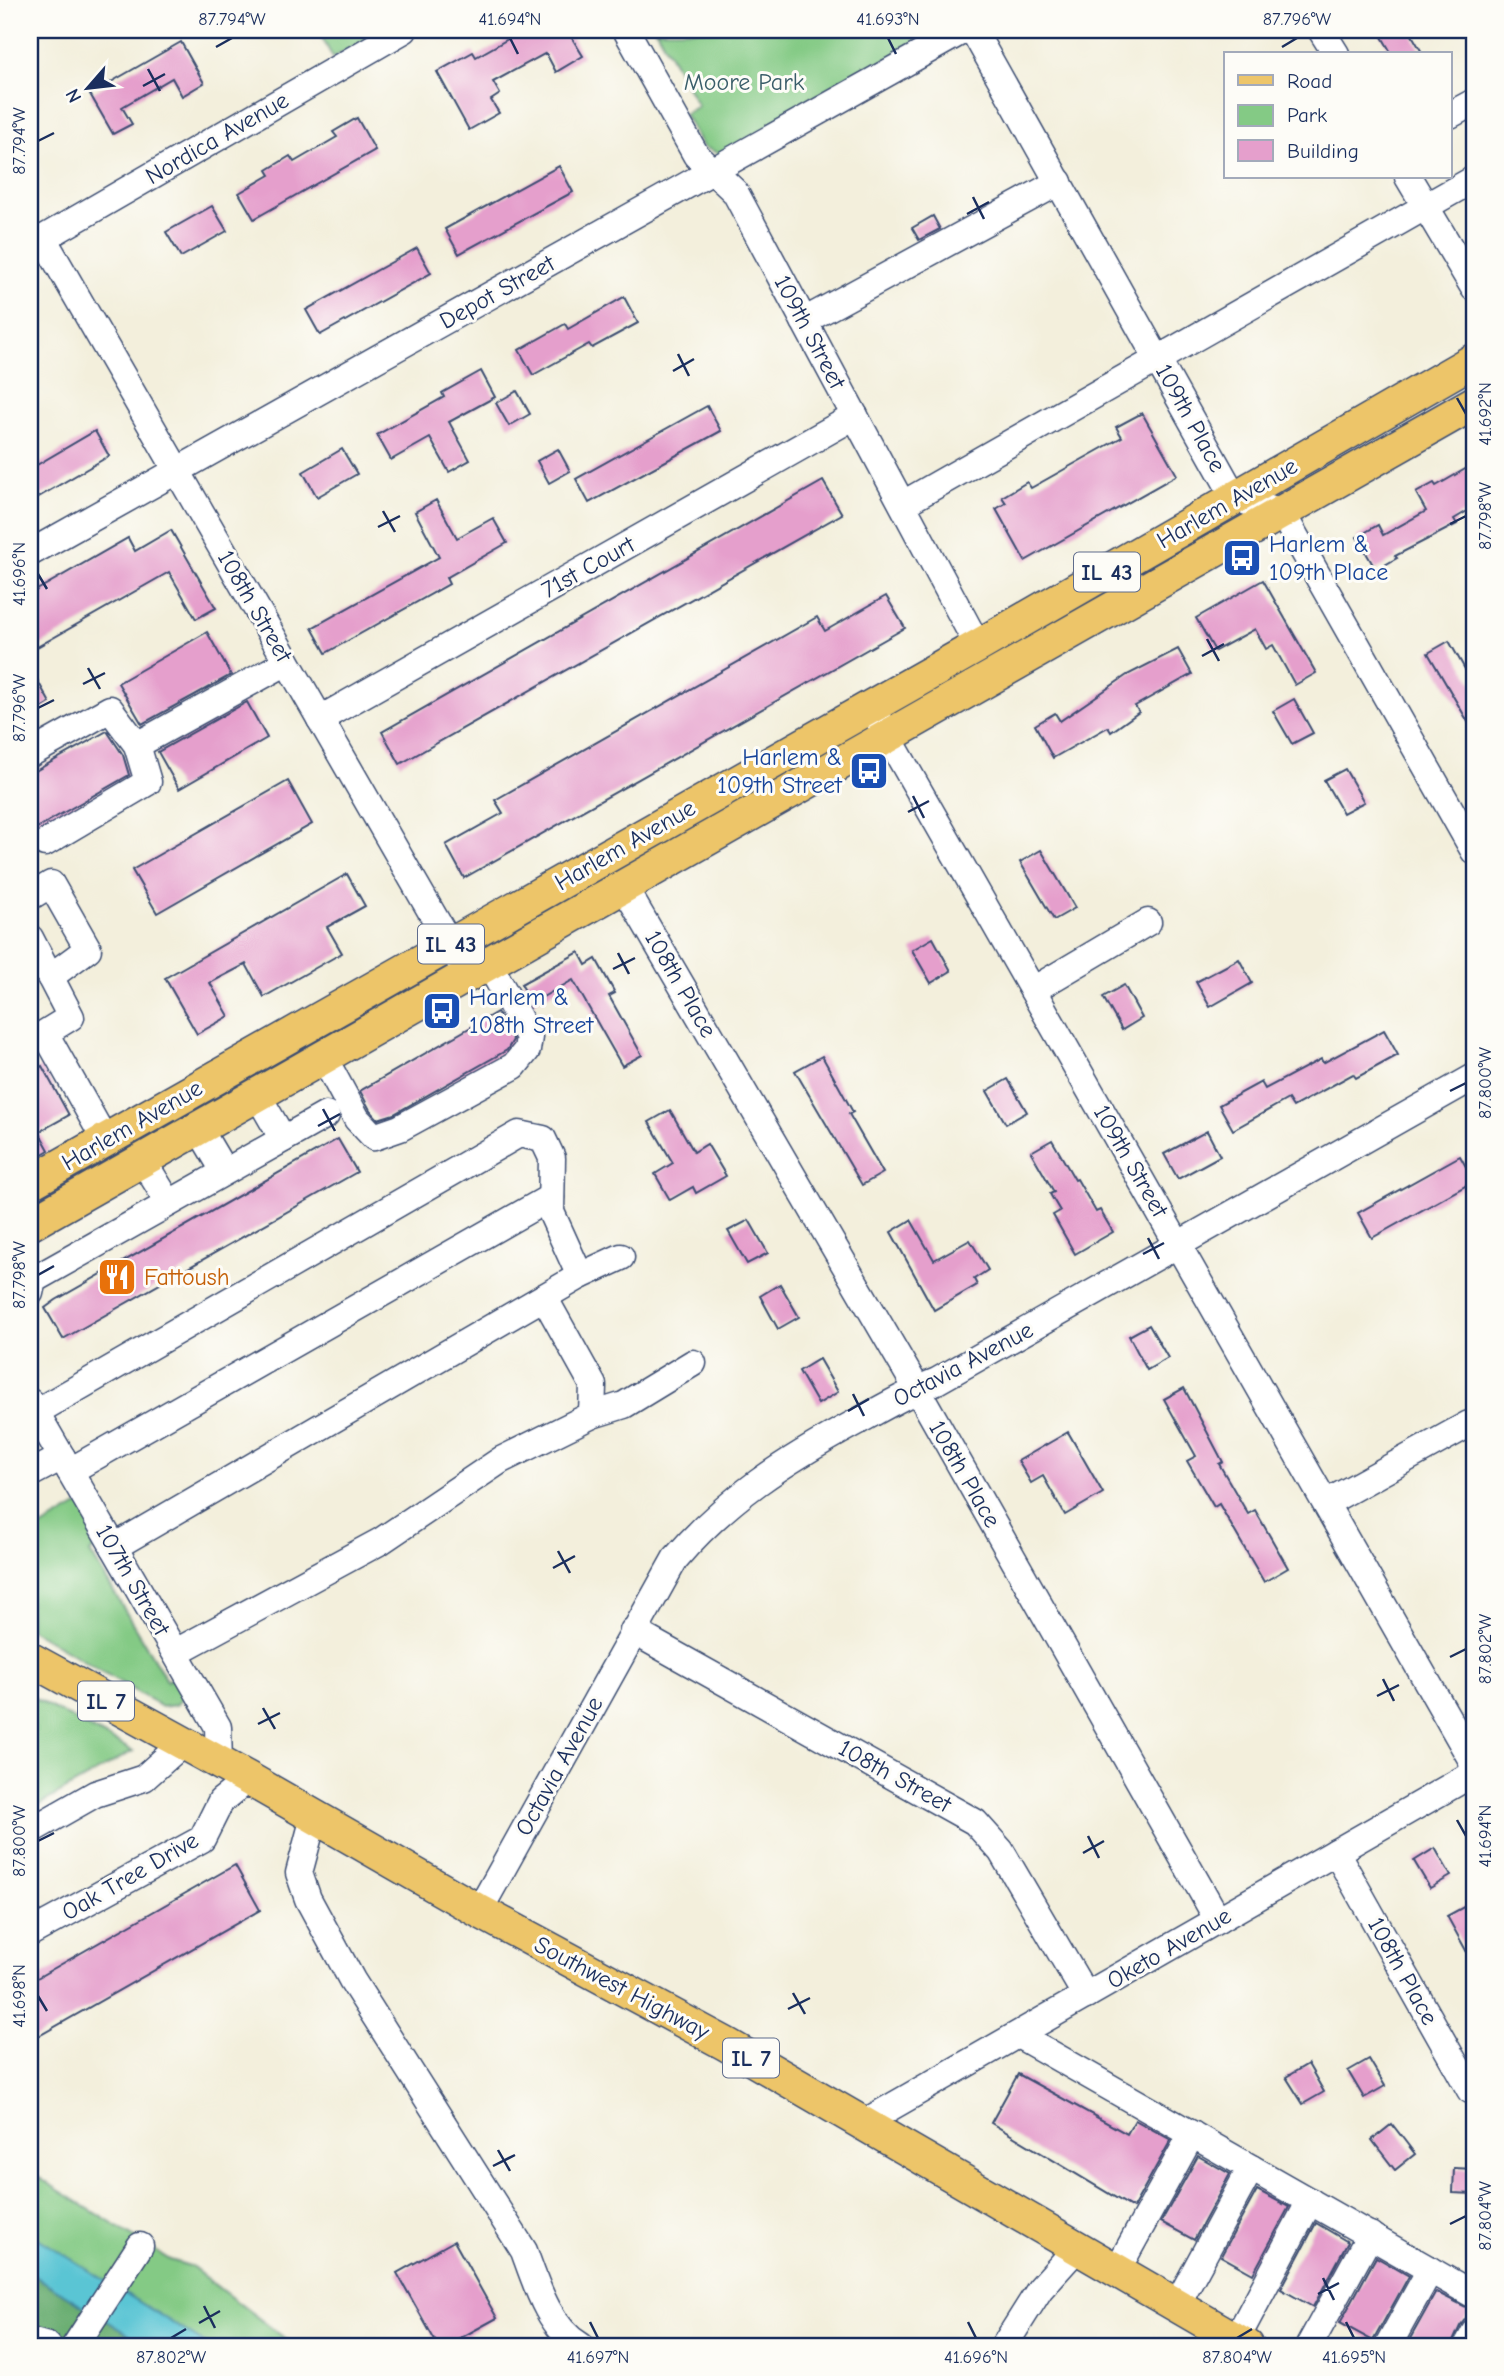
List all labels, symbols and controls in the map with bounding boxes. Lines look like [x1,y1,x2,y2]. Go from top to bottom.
text: 87.794°W [198,9,266,30]
text: 41.694°N [479,9,541,30]
text: 41.693°N [856,9,920,30]
text: 87.796°W [1263,9,1332,30]
north arrow [52,52,122,122]
legend [1224,52,1452,178]
park label: Moore Park [684,68,805,96]
text: Road [1287,69,1332,93]
text: N [61,85,86,106]
street label: Nordica Avenue [140,86,294,190]
text: Park [1287,103,1327,127]
text: 87.794°W [9,107,30,175]
text: Building [1287,139,1359,163]
street label: Depot Street [435,248,560,335]
street label: 109th Street [768,270,852,395]
street label: 109th Place [1150,359,1232,477]
text: 41.692°N [1475,382,1496,446]
street label: Harlem Avenue [1152,452,1302,554]
text: 87.798°W [1475,482,1496,550]
street label: 71st Court [537,530,640,604]
place label: Harlem & 109th Place [1269,530,1388,586]
bus stop icon: Harlem & 109th Place [1221,537,1263,579]
text: 41.696°N [9,542,30,606]
street label: 108th Street [212,545,299,668]
road number: IL 43 [1074,552,1140,592]
text: 87.796°W [9,673,30,742]
place label: Harlem & 109th Street [717,743,843,799]
bus stop icon: Harlem & 109th Street [848,750,890,792]
street label: Harlem Avenue [550,794,700,896]
road number: IL 43 [418,925,484,964]
street label: 108th Place [639,926,723,1042]
place label: Harlem & 108th Street [469,983,594,1039]
bus stop icon: Harlem & 108th Street [421,990,463,1032]
text: 87.800°W [1475,1047,1496,1119]
street label: Harlem Avenue [57,1074,207,1176]
street label: 109th Street [1088,1100,1175,1223]
text: 87.798°W [9,1241,30,1309]
restaurant icon: Fattoush [96,1256,138,1298]
place label: Fattoush [144,1263,230,1291]
street label: Octavia Avenue [888,1315,1038,1413]
street label: 108th Place [923,1416,1007,1532]
street label: 107th Street [90,1520,177,1641]
text: 87.802°W [1475,1613,1496,1684]
road number: IL 7 [78,1682,134,1720]
street label: Octavia Avenue [509,1692,609,1840]
street label: 108th Street [834,1734,957,1819]
text: 87.800°W [9,1805,30,1877]
text: 41.694°N [1475,1805,1496,1867]
street label: Oak Tree Drive [57,1826,203,1926]
street label: Oketo Avenue [1102,1901,1236,1995]
street label: 108th Place [1362,1912,1444,2030]
street label: Southwest Highway [530,1930,715,2046]
text: 41.698°N [9,1964,30,2028]
road number: IL 7 [723,2038,779,2078]
text: 87.804°W [1475,2181,1496,2251]
text: 87.802°W [136,2347,207,2368]
text: 41.697°N [567,2347,629,2368]
text: 41.696°N [944,2347,1008,2368]
text: 87.804°W [1202,2347,1272,2368]
text: 41.695°N [1322,2347,1386,2368]

